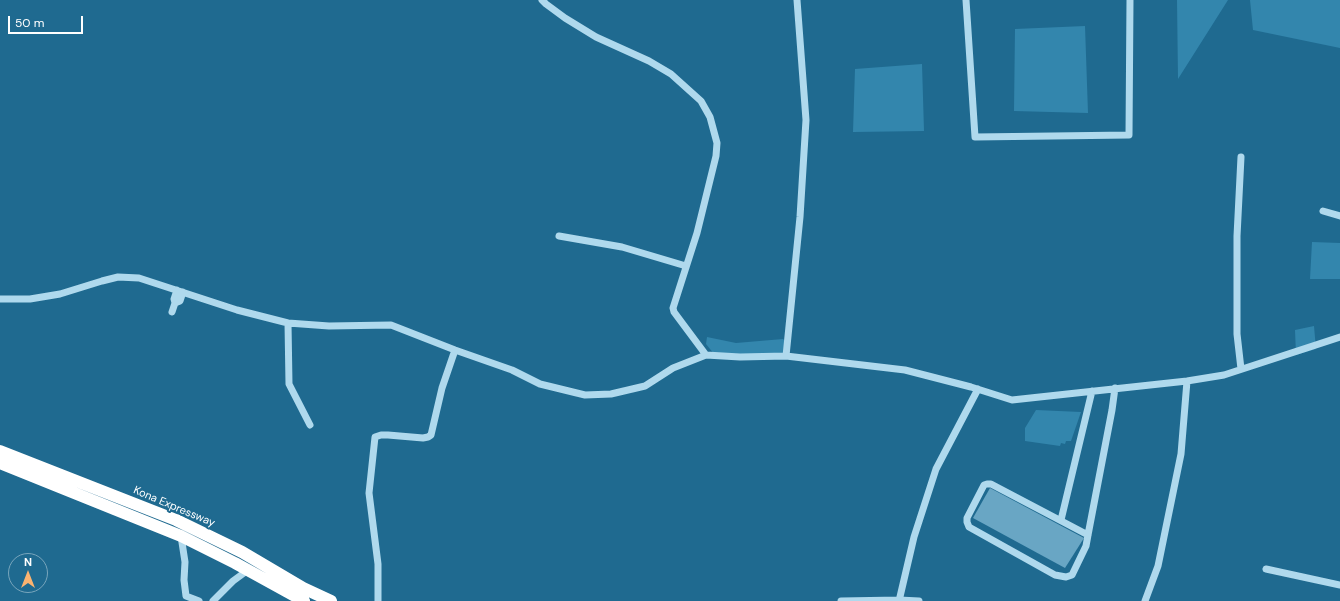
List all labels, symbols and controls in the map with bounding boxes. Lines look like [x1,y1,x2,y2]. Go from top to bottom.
scale bar [10,8,85,34]
text: 50 m [15,15,44,31]
street label: Kona Expressway [131,484,217,530]
north arrow [8,553,48,593]
text: N [24,555,32,569]

